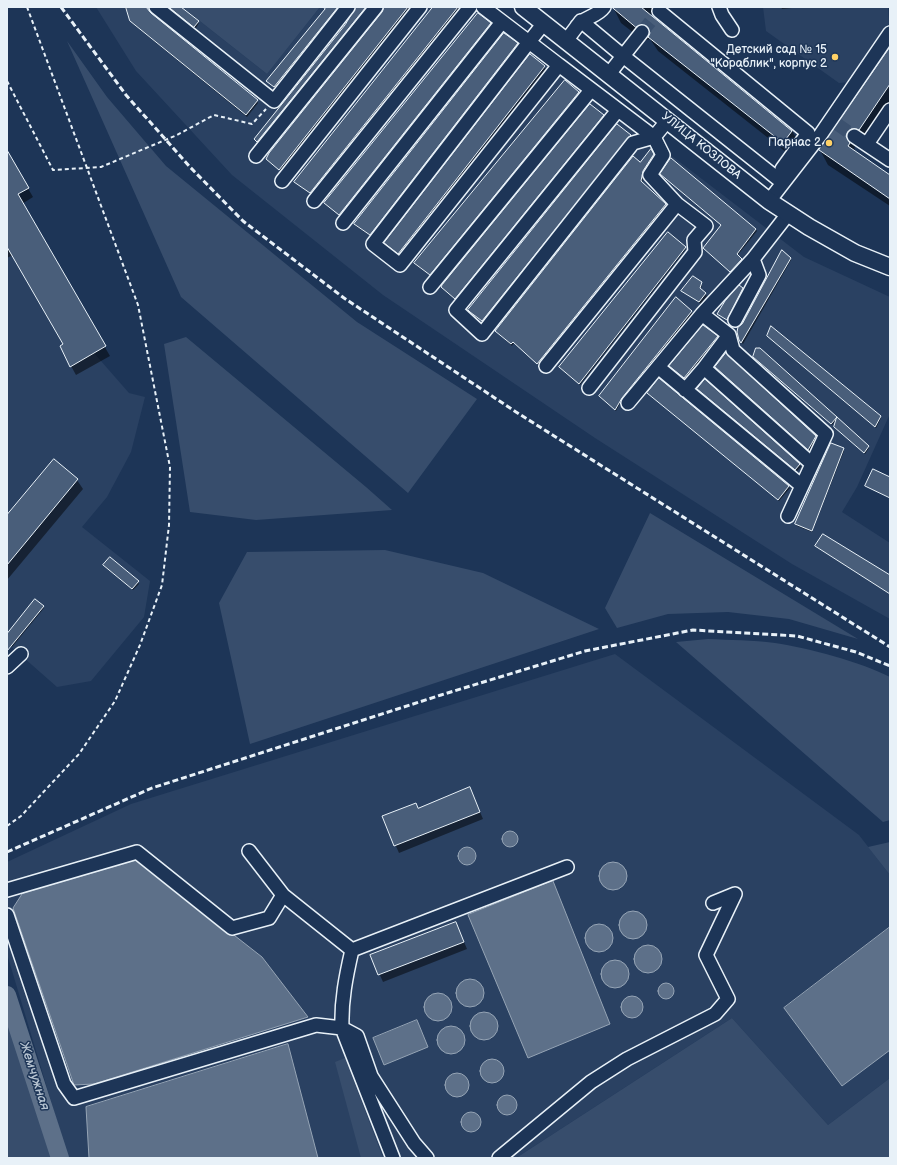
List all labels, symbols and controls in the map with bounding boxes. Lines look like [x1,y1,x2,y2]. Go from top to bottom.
place label: Детский сад № 15 "Кораблик", корпус 2 [710,43,827,71]
marker: Детский сад № 15 "Кораблик", корпус 2 [830,52,840,62]
street label: УЛИЦА КОЗЛОВА [658,109,744,183]
place label: Парнас 2 [768,136,821,150]
marker: Парнас 2 [824,138,834,148]
water label: Жемчужная [16,1040,52,1112]

